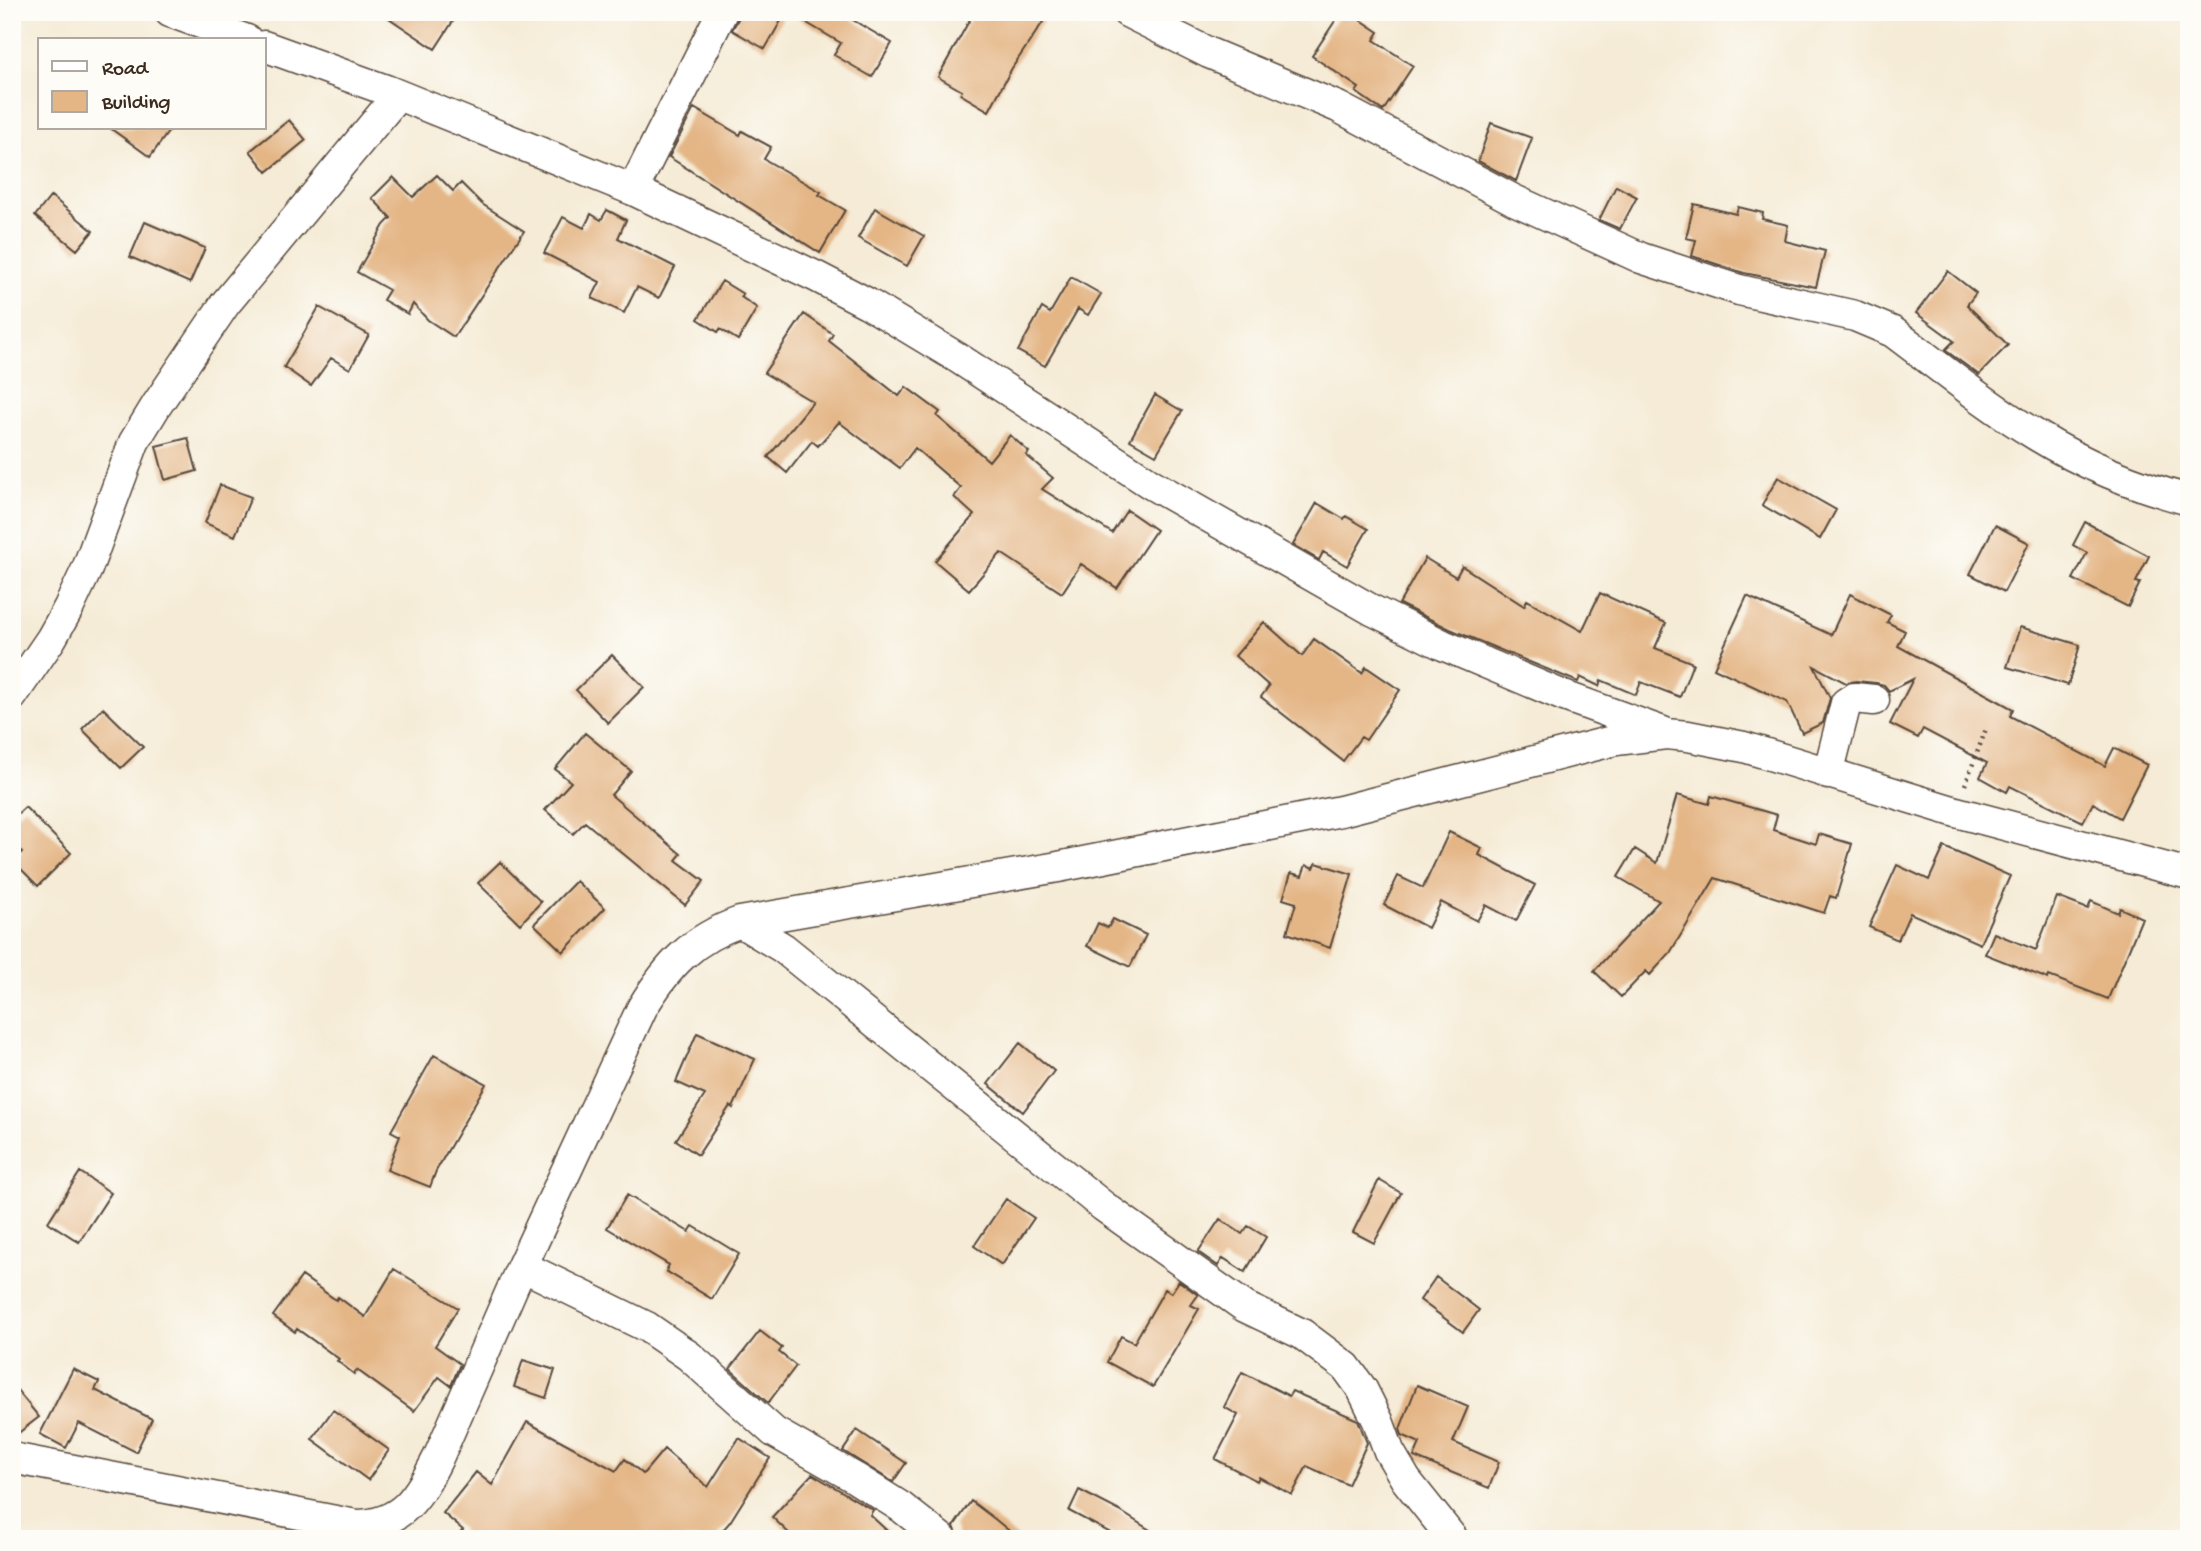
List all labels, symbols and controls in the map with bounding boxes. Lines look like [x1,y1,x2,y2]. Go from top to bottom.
legend [38,38,266,130]
text: Road [102,58,150,83]
text: Building [101,92,171,117]

